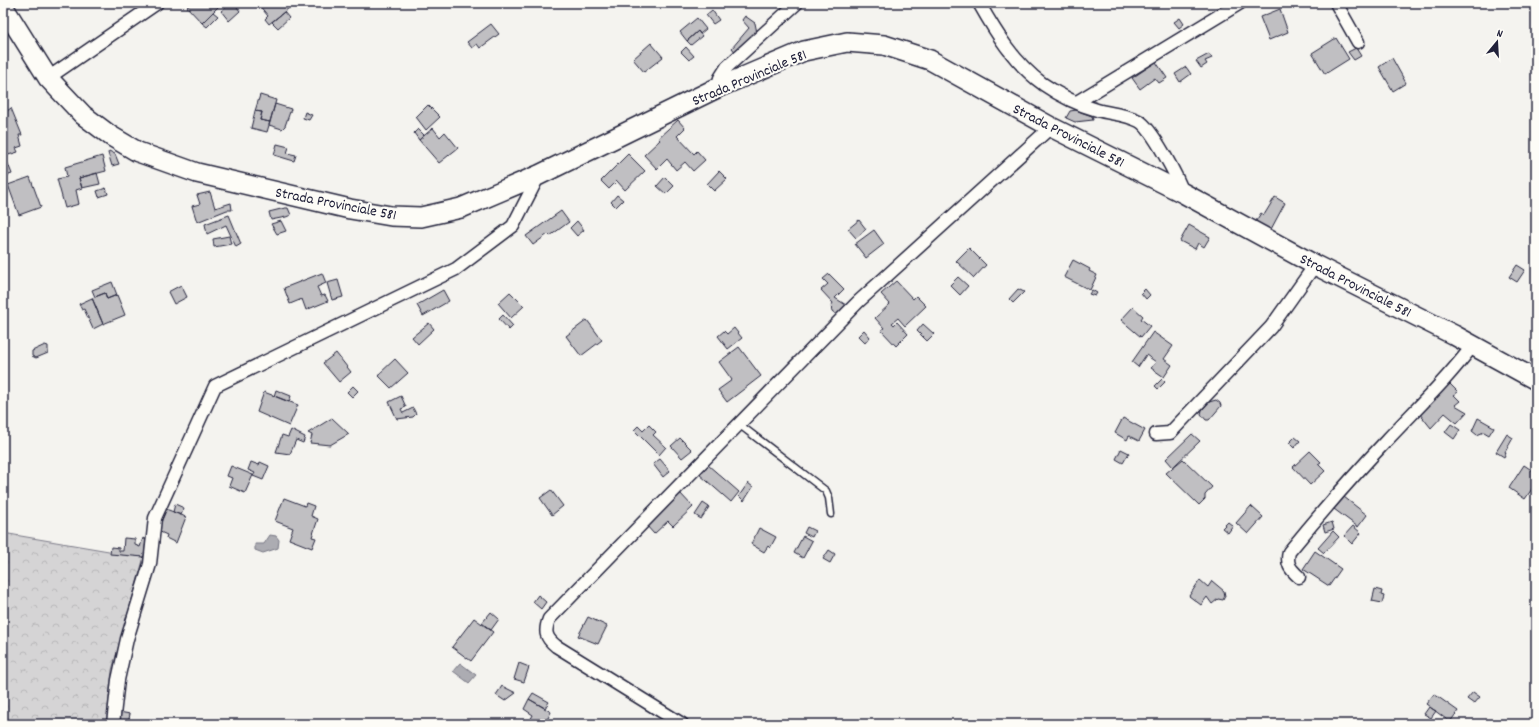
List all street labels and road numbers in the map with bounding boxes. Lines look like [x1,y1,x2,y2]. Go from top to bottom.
street label: Strada Provinciale 581 [689,45,811,113]
street label: Strada Provinciale 581 [1008,99,1128,174]
street label: Strada Provinciale 581 [273,182,398,227]
street label: Strada Provinciale 581 [1295,249,1415,324]

